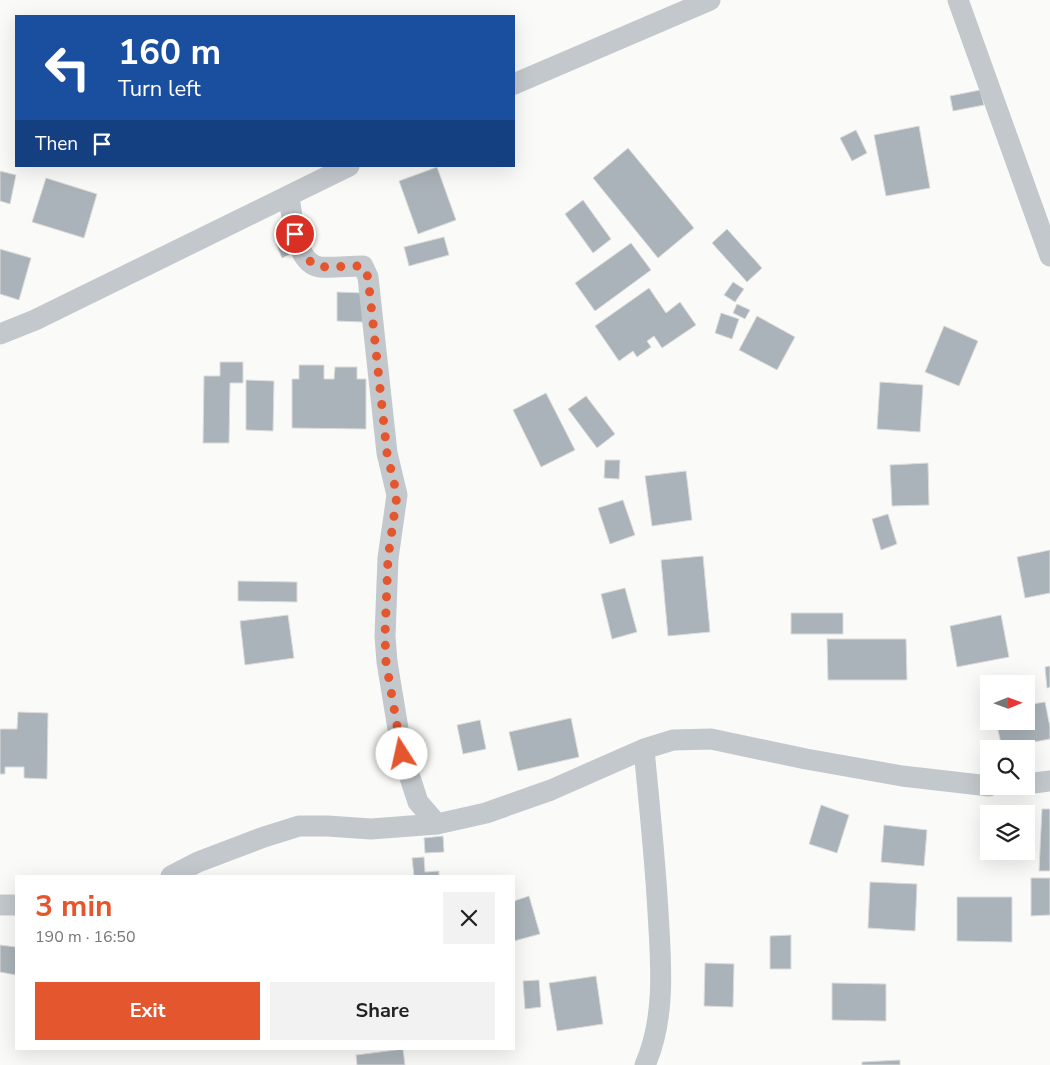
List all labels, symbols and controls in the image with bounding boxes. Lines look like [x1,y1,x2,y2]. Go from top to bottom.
text: 160 m [118,29,221,76]
icon: left [35,35,100,100]
text: Turn left [118,74,201,104]
icon: arrive [88,130,116,158]
text: Then [35,131,78,157]
pin [274,213,316,255]
icon: arrive [281,220,309,248]
north arrow [980,675,1035,730]
map controls [980,675,1035,860]
position arrow [375,727,427,779]
button: search [980,740,1035,795]
button: layers [980,805,1035,860]
text: 3 min [35,886,113,927]
button: close [443,892,495,944]
text: 190 m · 16:50 [35,926,136,948]
button: Exit [35,982,260,1040]
button: Share [270,982,495,1040]

